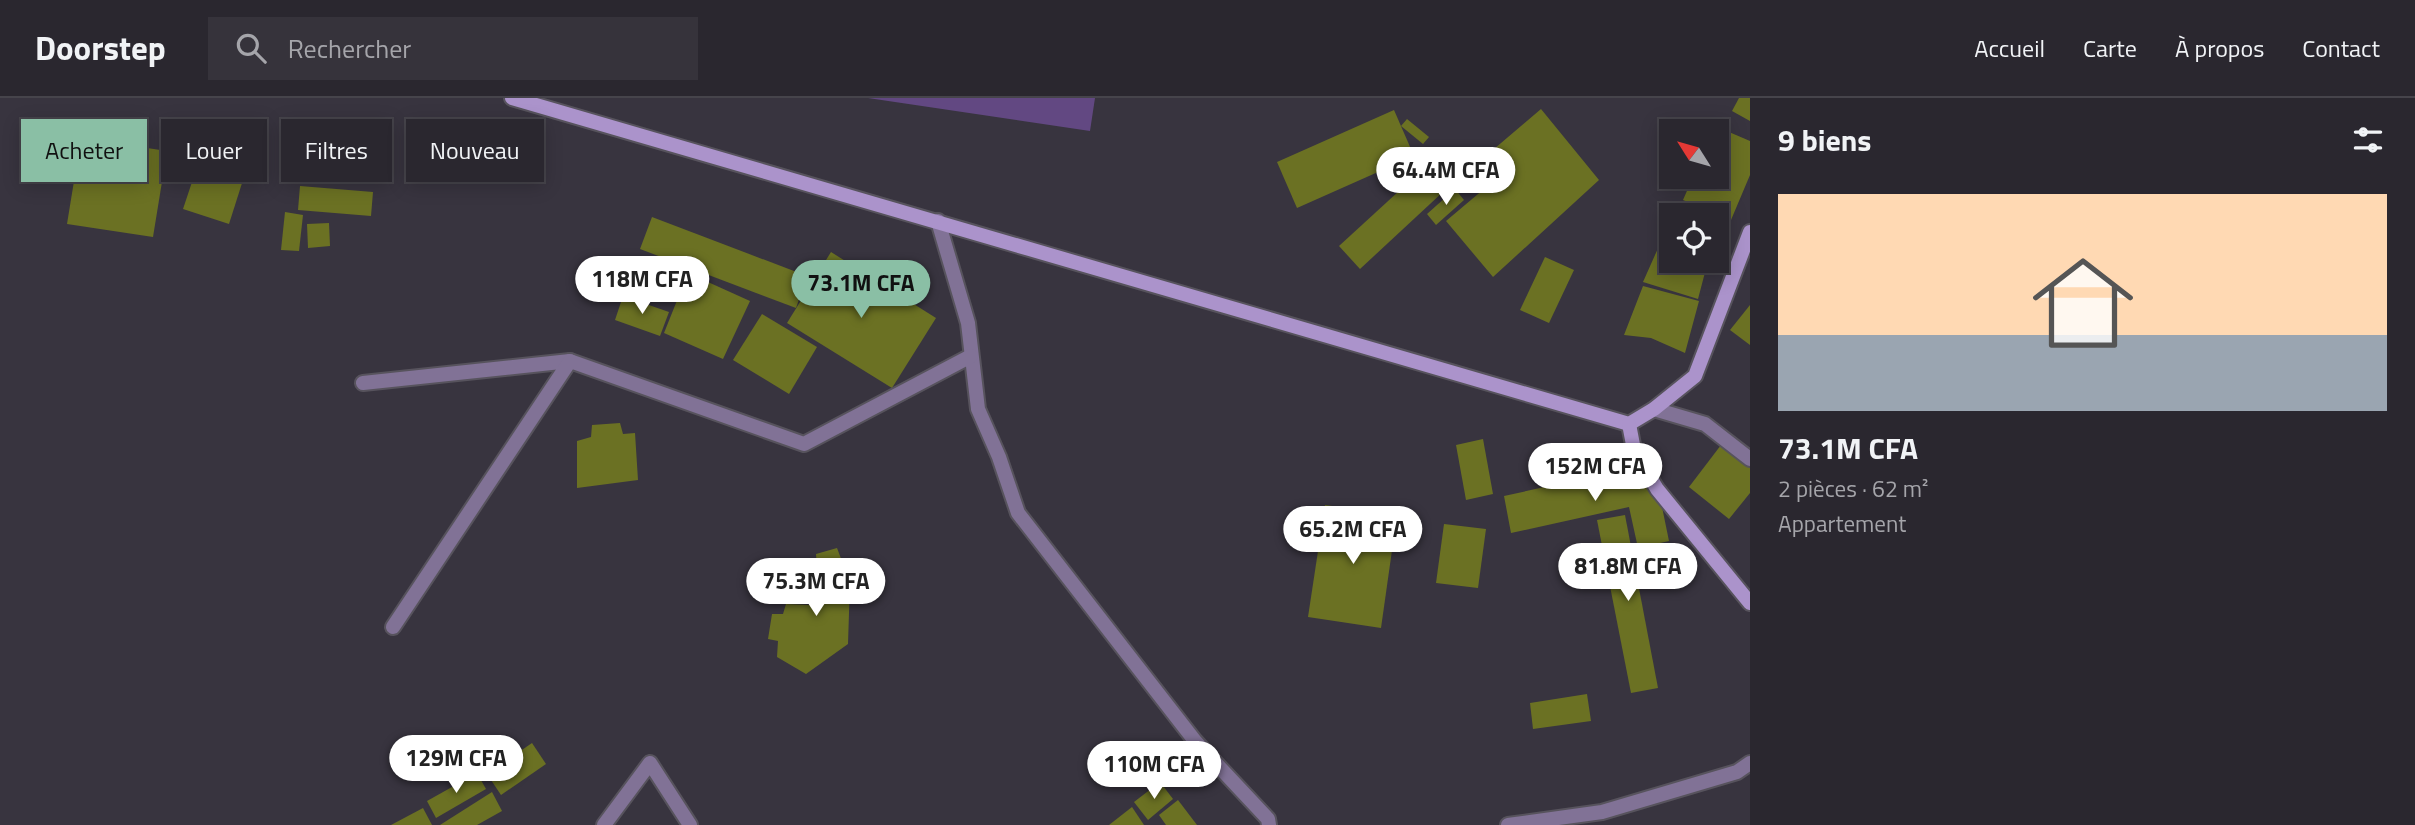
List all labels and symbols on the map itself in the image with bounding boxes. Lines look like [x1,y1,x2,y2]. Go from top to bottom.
north arrow [1659,119,1729,189]
pin: 64.4M CFA [1366,148,1526,207]
pin: 118M CFA [570,256,714,316]
pin: 73.1M CFA [781,260,941,320]
pin: 152M CFA [1523,444,1667,503]
pin: 65.2M CFA [1273,506,1433,566]
pin: 81.8M CFA [1548,544,1708,603]
pin: 75.3M CFA [736,559,896,618]
pin: 129M CFA [384,736,528,795]
pin: 110M CFA [1082,742,1226,801]

